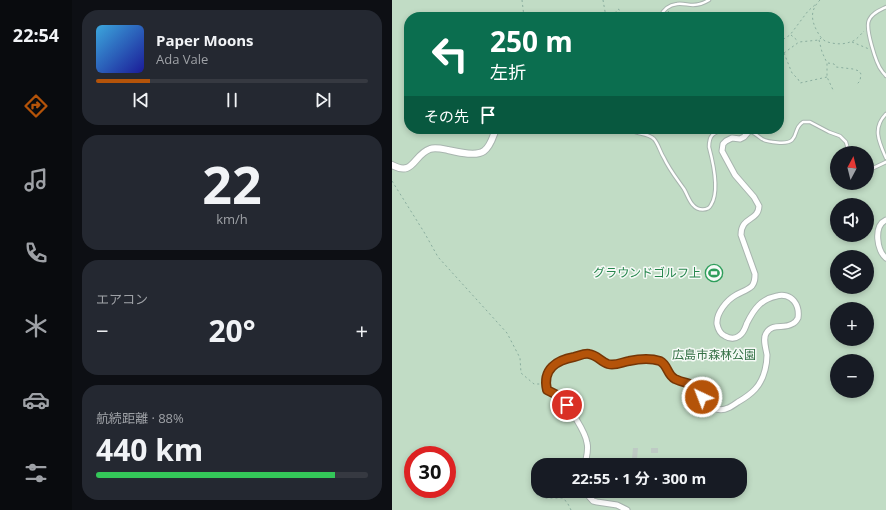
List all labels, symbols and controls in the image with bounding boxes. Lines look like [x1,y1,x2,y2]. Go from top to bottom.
text: 250 m [490,22,573,60]
text: 22:54 [13,23,59,47]
icon: left [424,28,476,80]
text: Paper Moons [156,30,254,50]
text: Ada Vale [156,50,208,68]
text: 左折 [490,60,526,84]
icon: previous [130,89,152,111]
icon: pause [221,89,243,111]
icon: next [312,89,334,111]
icon: directions [22,92,50,120]
icon: arrive [477,104,499,126]
text: その先 [424,106,469,126]
north arrow [830,146,874,190]
map controls [830,146,874,398]
text: 22 [202,148,262,219]
icon: music [22,166,50,194]
button: sound [830,198,874,242]
text: km/h [216,210,248,228]
icon: phone [22,239,50,267]
button: layers [830,250,874,294]
sports icon: グラウンドゴルフ上 [704,263,724,283]
place label: グラウンドゴルフ上 [593,264,701,281]
text: エアコン [96,290,148,308]
button: + [830,302,874,346]
text: 20° [208,310,256,351]
icon: climate [22,312,50,340]
text: − [96,315,109,345]
text: + [355,315,368,345]
park label: 広島市森林公園 [672,346,756,363]
button: − [830,354,874,398]
position arrow [681,376,723,418]
icon: car [22,386,50,414]
pin [550,388,584,422]
icon: arrive [556,394,578,416]
text: 航続距離 · 88% [96,409,184,427]
text: 440 km [96,429,203,470]
speed limit sign: 30 [404,446,456,498]
icon: filters [22,459,50,487]
text: 22:55 · 1 分 · 300 m [572,468,706,488]

